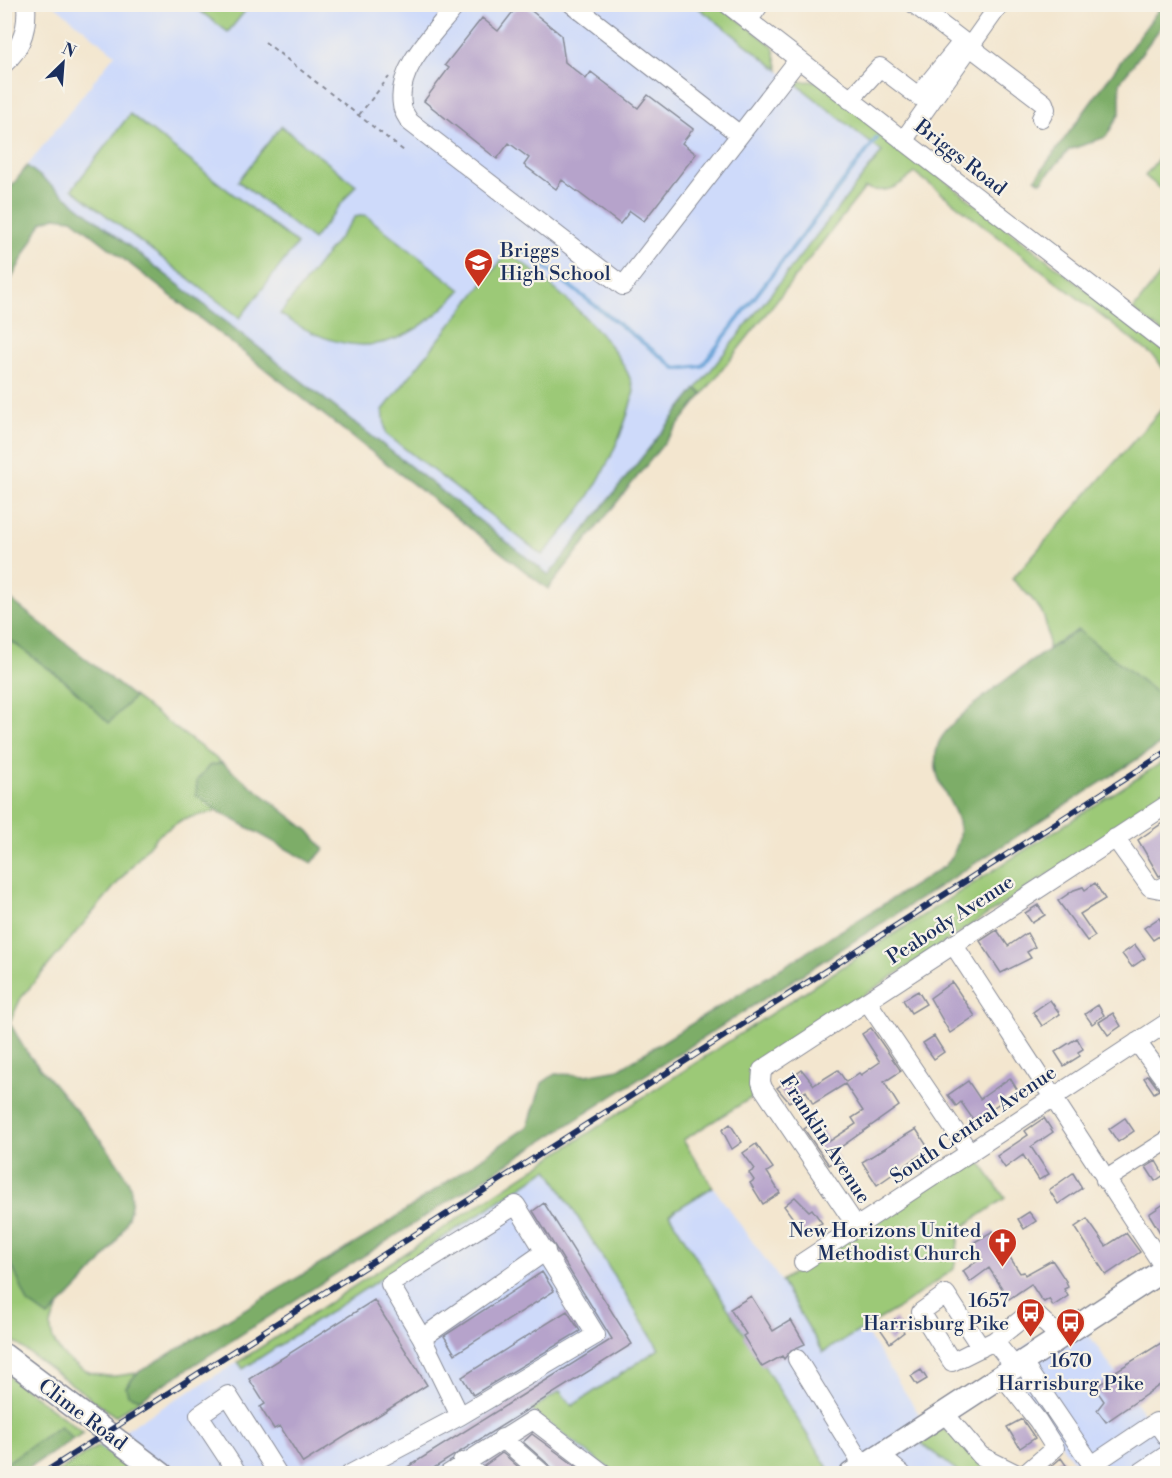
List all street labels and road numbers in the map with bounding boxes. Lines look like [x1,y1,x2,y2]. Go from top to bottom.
street label: Briggs Road [908,114,1011,202]
street label: Peabody Avenue [883,870,1019,971]
street label: South Central Avenue [886,1060,1062,1190]
street label: Franklin Avenue [774,1071,876,1209]
street label: Clime Road [33,1374,132,1457]

